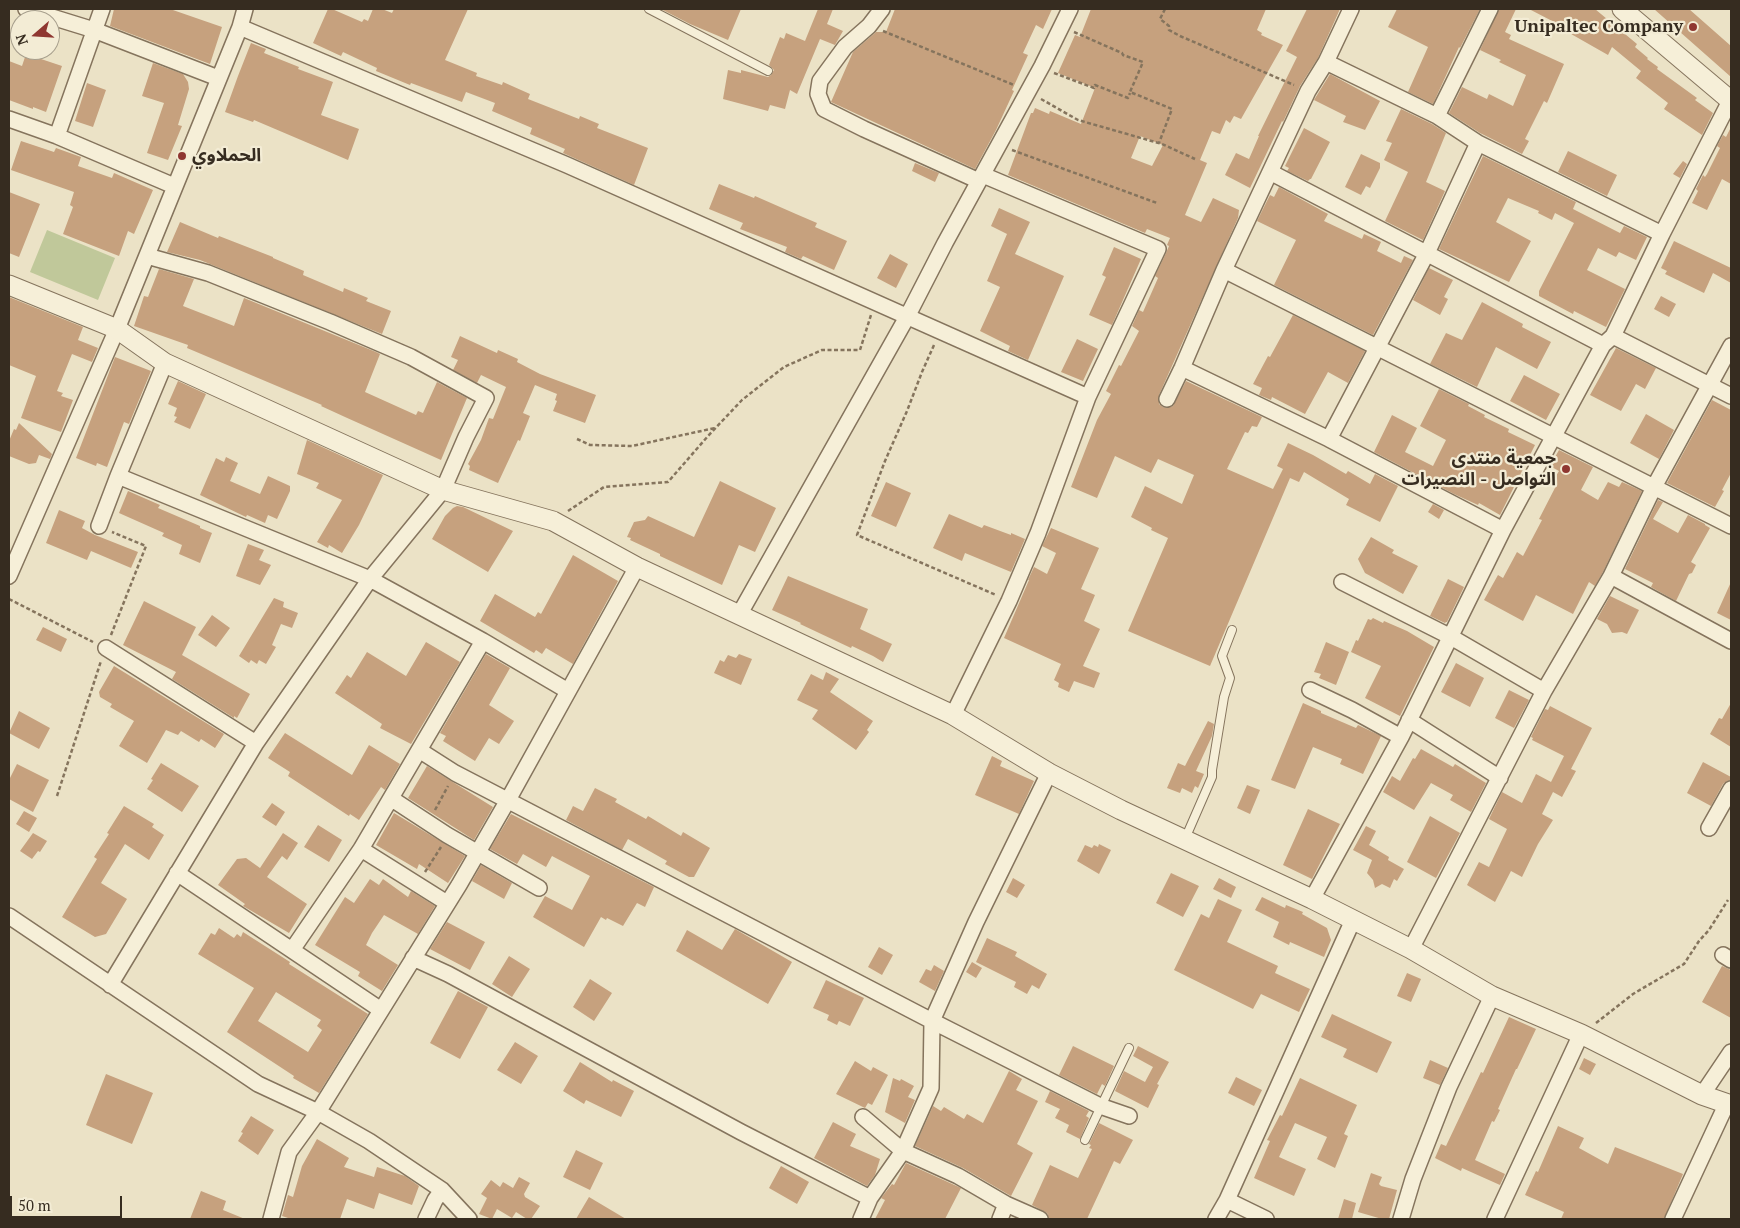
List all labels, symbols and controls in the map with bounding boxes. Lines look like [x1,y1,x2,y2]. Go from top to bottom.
north arrow [10,10,60,60]
place label: Unipaltec Company [1514,16,1683,38]
marker: Unipaltec Company [1687,21,1699,33]
text: N [11,32,32,48]
place label: الحملاوي [192,145,261,167]
marker: الحملاوي [176,150,188,162]
place label: جمعية منتدى التواصل - النصيرات [1401,448,1556,490]
marker: جمعية منتدى التواصل - النصيرات [1560,463,1572,475]
scale bar [12,1186,125,1218]
text: 50 m [18,1195,51,1215]

